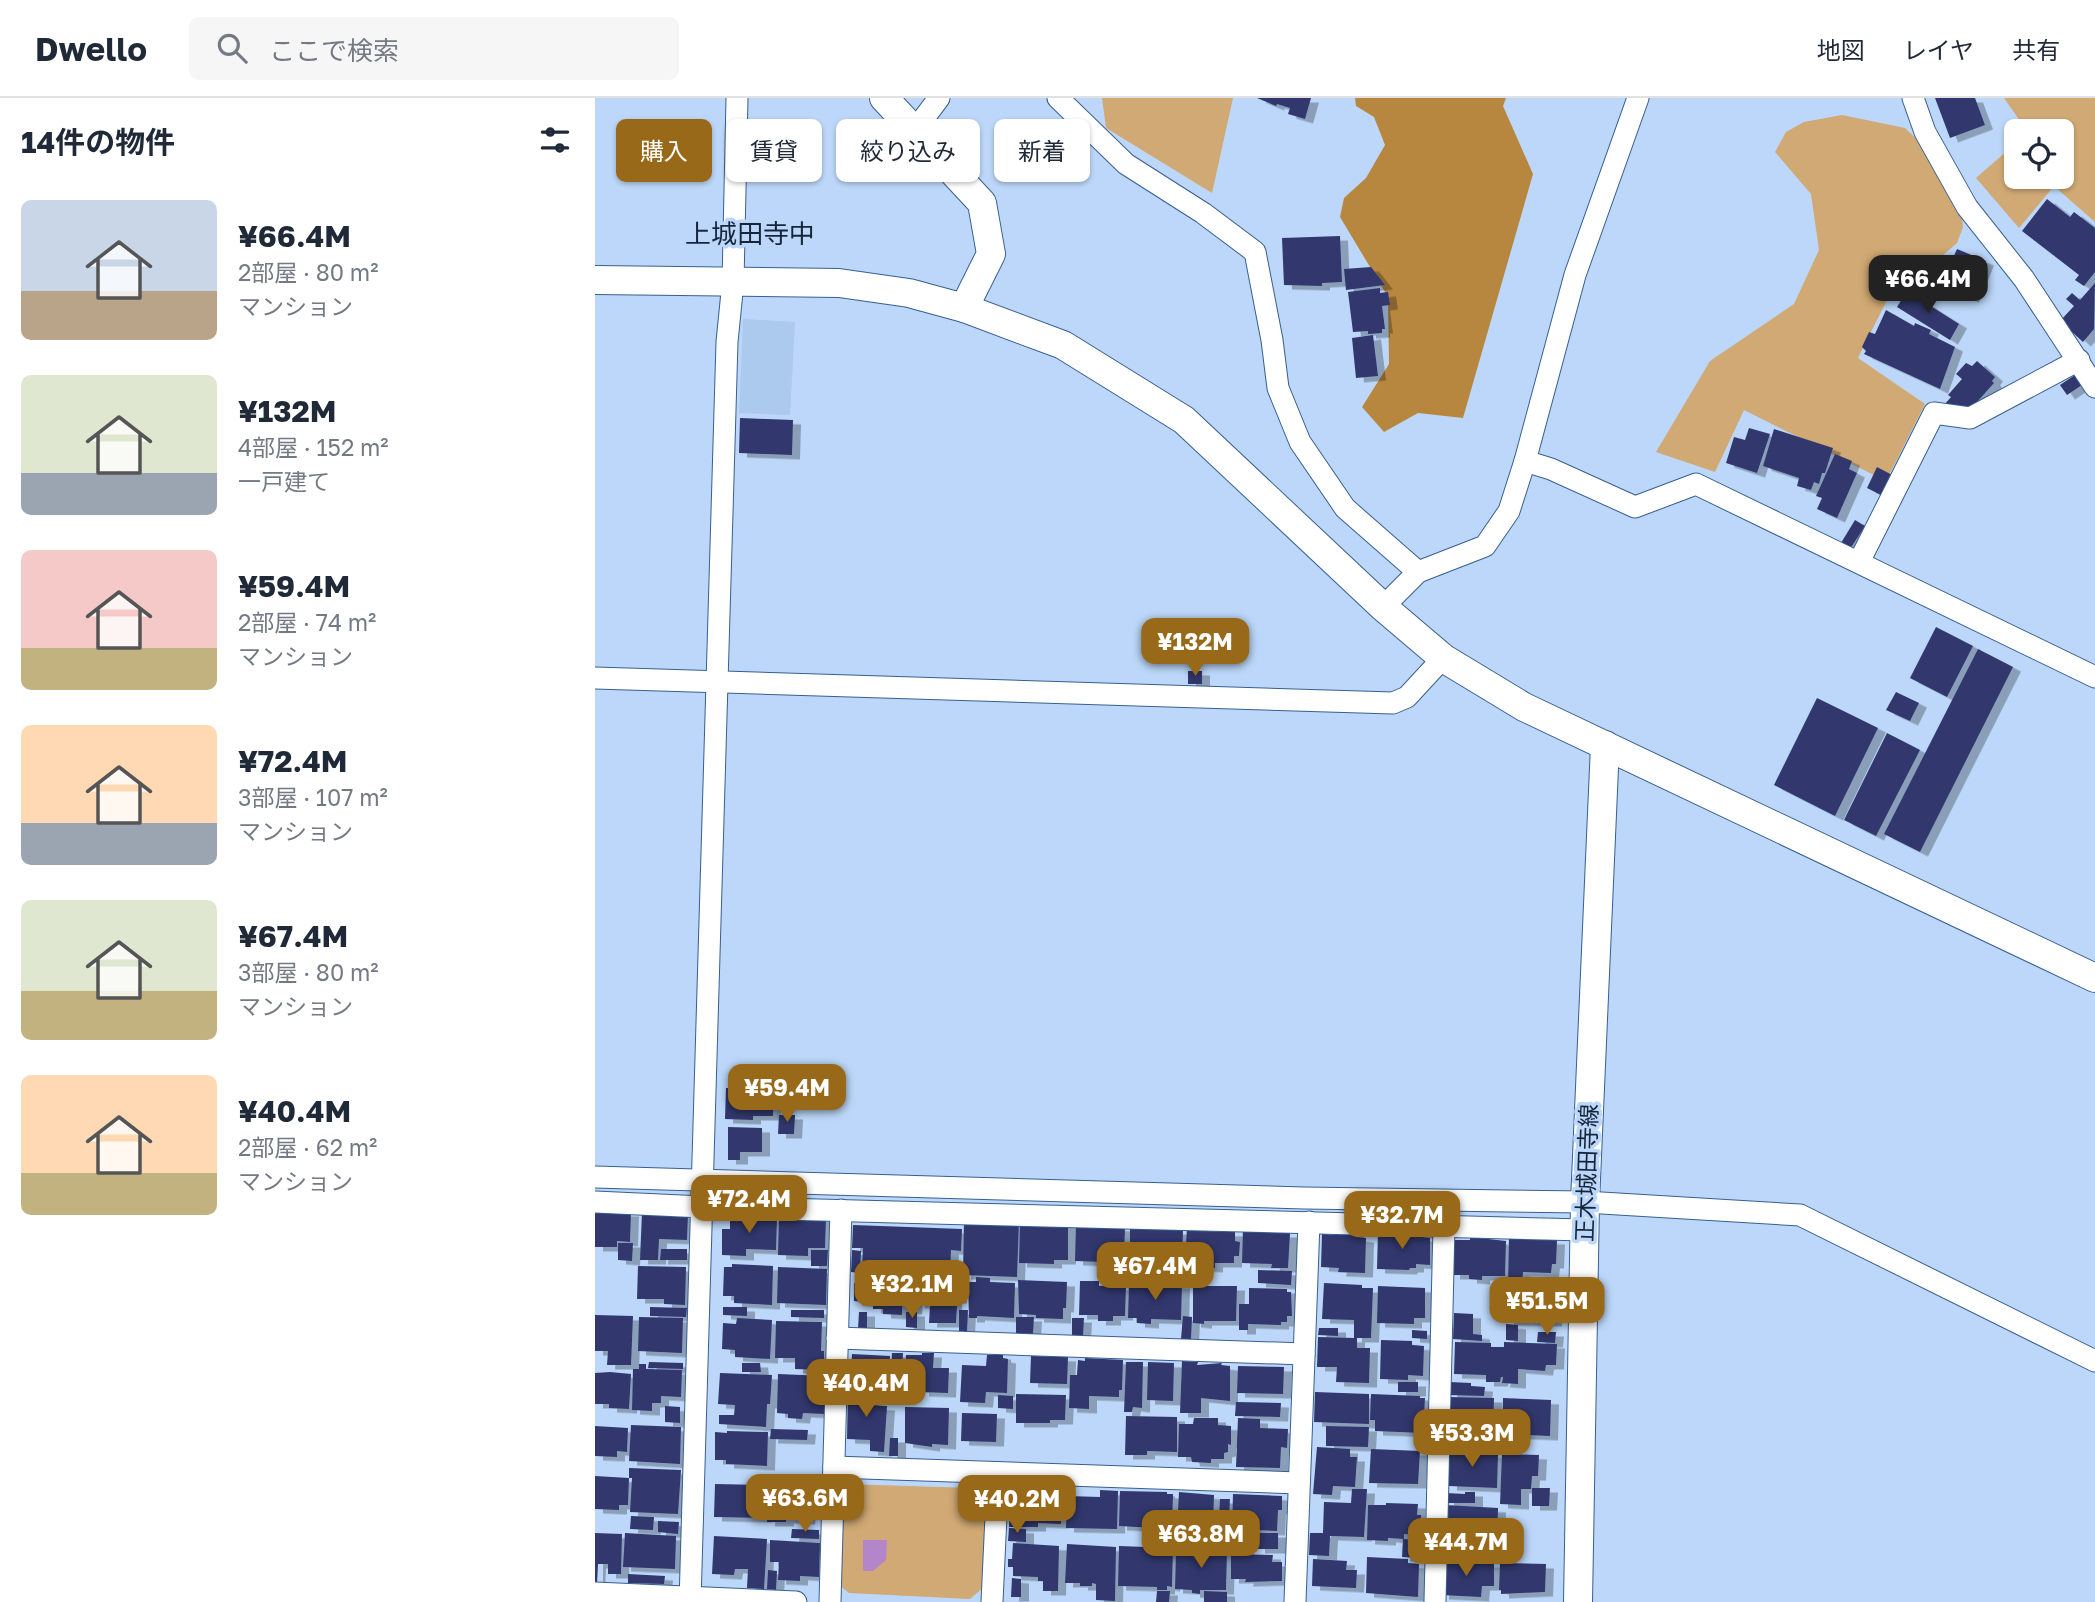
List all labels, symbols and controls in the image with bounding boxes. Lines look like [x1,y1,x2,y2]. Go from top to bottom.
search box [189,17,679,80]
text: Dwello [35,29,147,68]
icon: search [213,29,251,67]
text: ここで検索 [269,35,399,66]
text: 地図 [1817,35,1865,64]
text: レイヤ [1903,35,1974,64]
text: 共有 [2012,35,2060,64]
chip: 購入 [616,119,712,182]
chip: 賃貸 [726,119,822,182]
chip: 絞り込み [836,119,980,182]
chip: 新着 [994,119,1090,182]
map controls [2004,119,2074,189]
button: locate [2004,119,2074,189]
icon: filters [536,121,574,159]
text: 14件の物件 [21,124,175,160]
text: ¥66.4M [238,218,351,254]
district label: 上城田寺中 [685,218,815,249]
icon: home [77,228,161,312]
pin: ¥66.4M [1871,256,1985,315]
text: 2部屋 · 80 m² [238,258,378,286]
text: ¥66.4M [1885,264,1971,292]
text: マンション [238,292,353,320]
text: ¥132M [238,393,337,429]
icon: home [77,403,161,487]
text: 4部屋 · 152 m² [238,433,389,461]
text: 一戸建て [238,467,330,495]
text: ¥59.4M [238,568,350,604]
icon: home [77,578,161,662]
text: 2部屋 · 74 m² [238,608,376,636]
pin: ¥132M [1146,618,1244,678]
text: ¥132M [1157,627,1233,655]
text: マンション [238,642,353,670]
text: ¥72.4M [238,743,348,779]
icon: home [77,753,161,837]
text: 3部屋 · 107 m² [238,783,388,811]
text: マンション [238,817,353,845]
text: ¥67.4M [238,918,348,954]
icon: home [77,928,161,1012]
text: 3部屋 · 80 m² [238,958,379,986]
text: マンション [238,992,353,1020]
pin: ¥59.4M [730,1065,844,1124]
text: ¥59.4M [744,1073,830,1101]
text: ¥40.4M [238,1093,351,1129]
icon: home [77,1103,161,1187]
street label: 正木城田寺線 [1570,1104,1602,1242]
text: 2部屋 · 62 m² [238,1133,377,1161]
text: マンション [238,1167,353,1195]
pin: ¥72.4M [692,1176,806,1235]
text: ¥72.4M [707,1184,791,1212]
pin: ¥32.7M [1345,1192,1459,1251]
text: ¥32.7M [1360,1200,1444,1228]
pin: ¥67.4M [1098,1242,1212,1302]
text: ¥67.4M [1113,1251,1197,1279]
pin: ¥32.1M [855,1260,969,1320]
text: ¥32.1M [871,1269,953,1297]
pin: ¥51.5M [1490,1278,1604,1337]
text: ¥51.5M [1506,1286,1588,1314]
pin: ¥40.4M [809,1360,923,1419]
text: ¥40.4M [823,1368,909,1396]
pin: ¥53.3M [1415,1410,1529,1469]
text: ¥53.3M [1429,1418,1515,1446]
pin: ¥63.6M [748,1474,862,1534]
pin: ¥40.2M [960,1476,1074,1535]
text: ¥63.6M [762,1483,848,1511]
text: ¥40.2M [974,1484,1060,1512]
pin: ¥63.8M [1144,1510,1258,1570]
pin: ¥44.7M [1409,1518,1523,1578]
text: ¥63.8M [1158,1519,1244,1547]
text: ¥44.7M [1424,1527,1508,1555]

